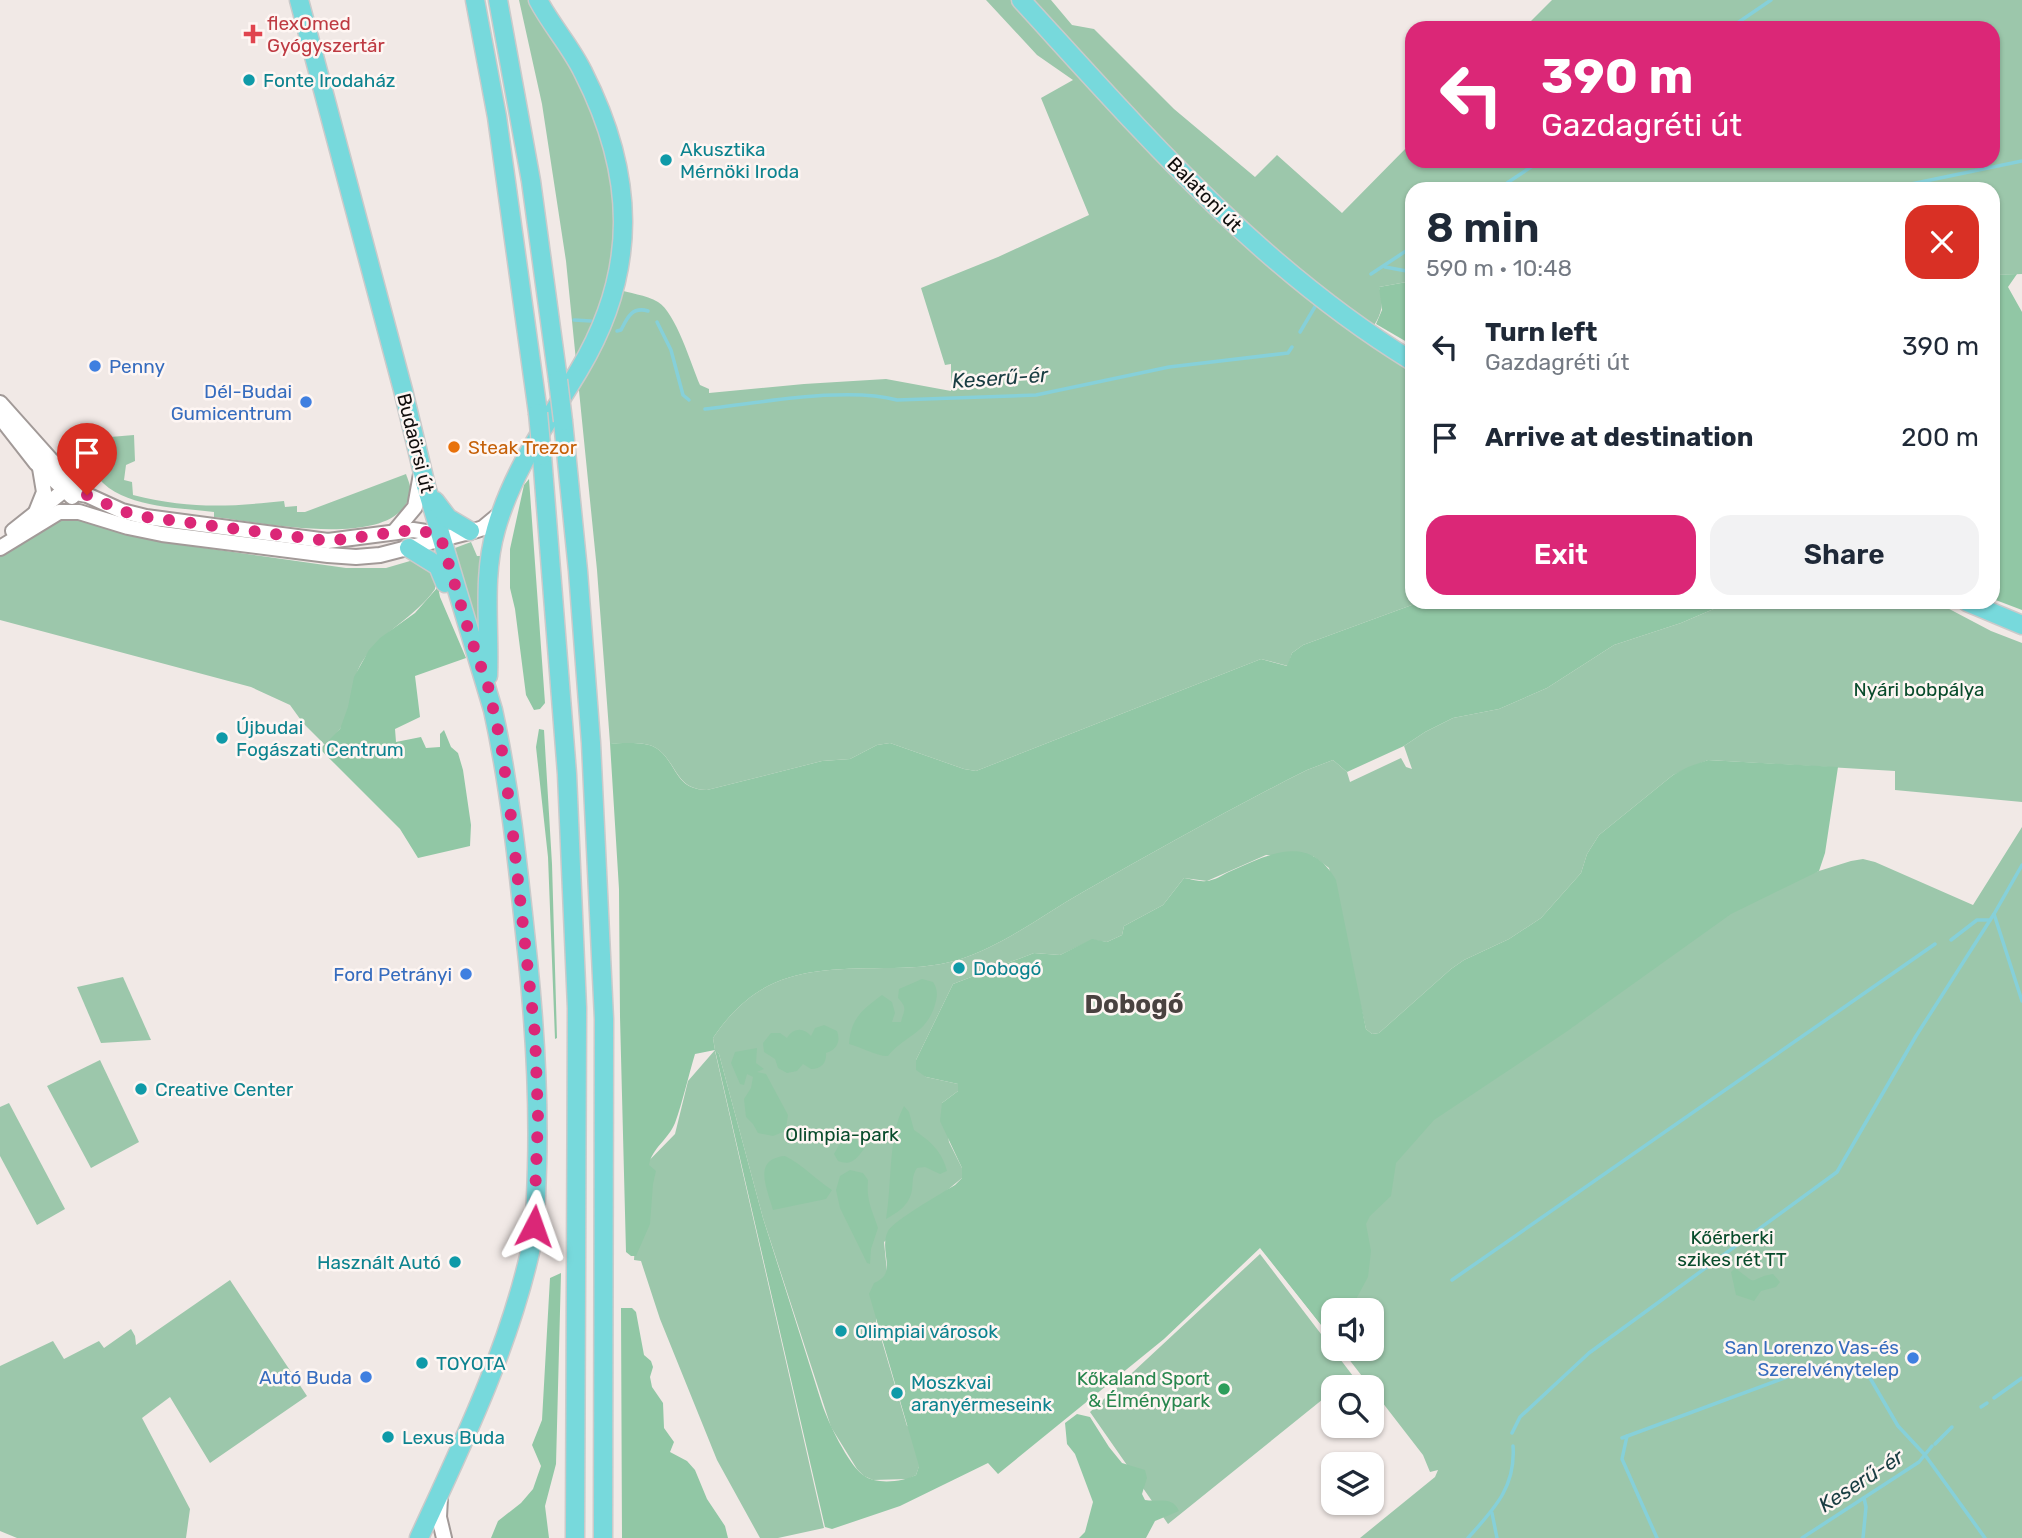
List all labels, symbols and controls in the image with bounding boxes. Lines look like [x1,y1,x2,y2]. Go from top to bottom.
place label: flexOmed Gyógyszertár [267,12,386,57]
marker: flexOmed Gyógyszertár [245,26,261,42]
text: 390 m [1541,47,1693,105]
icon: left [1426,49,1517,140]
place label: Fonte Irodaház [263,69,396,92]
marker: Fonte Irodaház [241,72,257,88]
text: Gazdagréti út [1541,106,1742,144]
place label: Akusztika Mérnöki Iroda [680,138,799,183]
marker: Akusztika Mérnöki Iroda [658,152,674,168]
street label: Balatoni út [1163,152,1247,237]
text: 8 min [1426,203,1540,253]
button: close [1905,205,1979,279]
text: 590 m · 10:48 [1426,254,1572,282]
text: Turn left [1485,317,1597,348]
icon: left [1426,328,1464,366]
text: 390 m [1902,331,1979,362]
text: Gazdagréti út [1485,348,1629,376]
place label: Penny [109,355,165,378]
marker: Penny [87,358,103,374]
water label: Keserű-ér [951,362,1050,393]
place label: Dél-Budai Gumicentrum [171,380,292,425]
street label: Budaörsi út [392,391,439,496]
marker: Dél-Budai Gumicentrum [298,394,314,410]
icon: arrive [1426,419,1464,457]
text: Arrive at destination [1485,422,1753,453]
text: 200 m [1901,422,1979,453]
pin [57,423,117,495]
icon: arrive [68,434,106,472]
place label: Steak Trezor [468,436,578,459]
marker: Steak Trezor [446,439,462,455]
button: Exit [1426,515,1696,595]
button: Share [1710,515,1979,595]
park label: Nyári bobpálya [1854,678,1984,701]
place label: Újbudai Fogászati Centrum [236,716,404,761]
marker: Újbudai Fogászati Centrum [214,730,230,746]
place label: Dobogó [973,957,1041,980]
marker: Dobogó [951,960,967,976]
place label: Ford Petrányi [333,963,452,986]
marker: Ford Petrányi [458,966,474,982]
district label: Dobogó [1084,989,1184,1020]
place label: Creative Center [155,1078,294,1101]
marker: Creative Center [133,1081,149,1097]
park label: Olimpia-park [785,1123,899,1146]
position arrow [497,1189,571,1263]
park label: Kőérberki szikes rét TT [1677,1226,1787,1271]
place label: Használt Autó [317,1251,441,1274]
marker: Használt Autó [447,1254,463,1270]
map controls [1321,1298,1384,1515]
button: sound [1321,1298,1384,1361]
place label: Olimpiai városok [855,1320,998,1343]
marker: Olimpiai városok [833,1323,849,1339]
place label: San Lorenzo Vas-és Szerelvénytelep [1724,1336,1899,1381]
marker: San Lorenzo Vas-és Szerelvénytelep [1905,1350,1921,1366]
place label: TOYOTA [436,1352,506,1375]
marker: TOYOTA [414,1355,430,1371]
place label: Autó Buda [259,1366,352,1389]
place label: Kőkaland Sport & Élménypark [1077,1367,1211,1412]
marker: Autó Buda [358,1369,374,1385]
place label: Moszkvai aranyérmeseink [911,1371,1052,1416]
button: search [1321,1375,1384,1438]
marker: Kőkaland Sport & Élménypark [1216,1381,1232,1397]
marker: Moszkvai aranyérmeseink [889,1385,905,1401]
place label: Lexus Buda [402,1426,505,1449]
marker: Lexus Buda [380,1429,396,1445]
water label: Keserű-ér [1814,1443,1909,1517]
button: layers [1321,1452,1384,1515]

